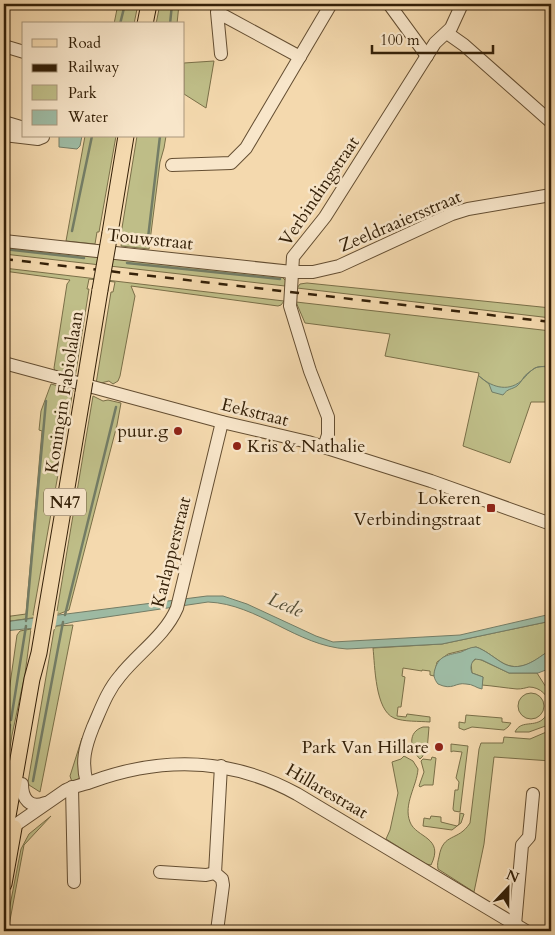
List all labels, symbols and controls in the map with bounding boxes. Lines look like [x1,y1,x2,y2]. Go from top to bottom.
legend [22,22,185,138]
scale bar [372,22,494,54]
text: 100 m [380,30,420,50]
text: Road [68,33,101,53]
text: Railway [68,57,119,77]
text: Park [68,83,97,103]
text: Water [67,107,109,127]
street label: Verbindingstraat [273,131,366,251]
street label: Zeeldraaiersstraat [335,184,466,259]
street label: Touwstraat [105,223,195,256]
street label: Koningin Fabiolalaan [39,308,90,475]
street label: Eekstraat [219,392,291,433]
place label: puur.g [117,419,169,444]
marker: puur.g [172,425,184,437]
place label: Kris & Nathalie [247,434,365,459]
marker: Kris & Nathalie [231,440,243,452]
place label: Lokeren Verbindingstraat [354,486,482,532]
road number: N47 [44,488,86,516]
street label: Karlapperstraat [146,494,197,610]
marker: Lokeren Verbindingstraat [485,502,497,514]
water label: Lede [264,586,308,624]
place label: Park Van Hillare [302,735,429,760]
marker: Park Van Hillare [433,741,445,753]
street label: Hillarestraat [281,758,373,825]
north arrow [482,862,532,912]
text: N [503,865,522,887]

